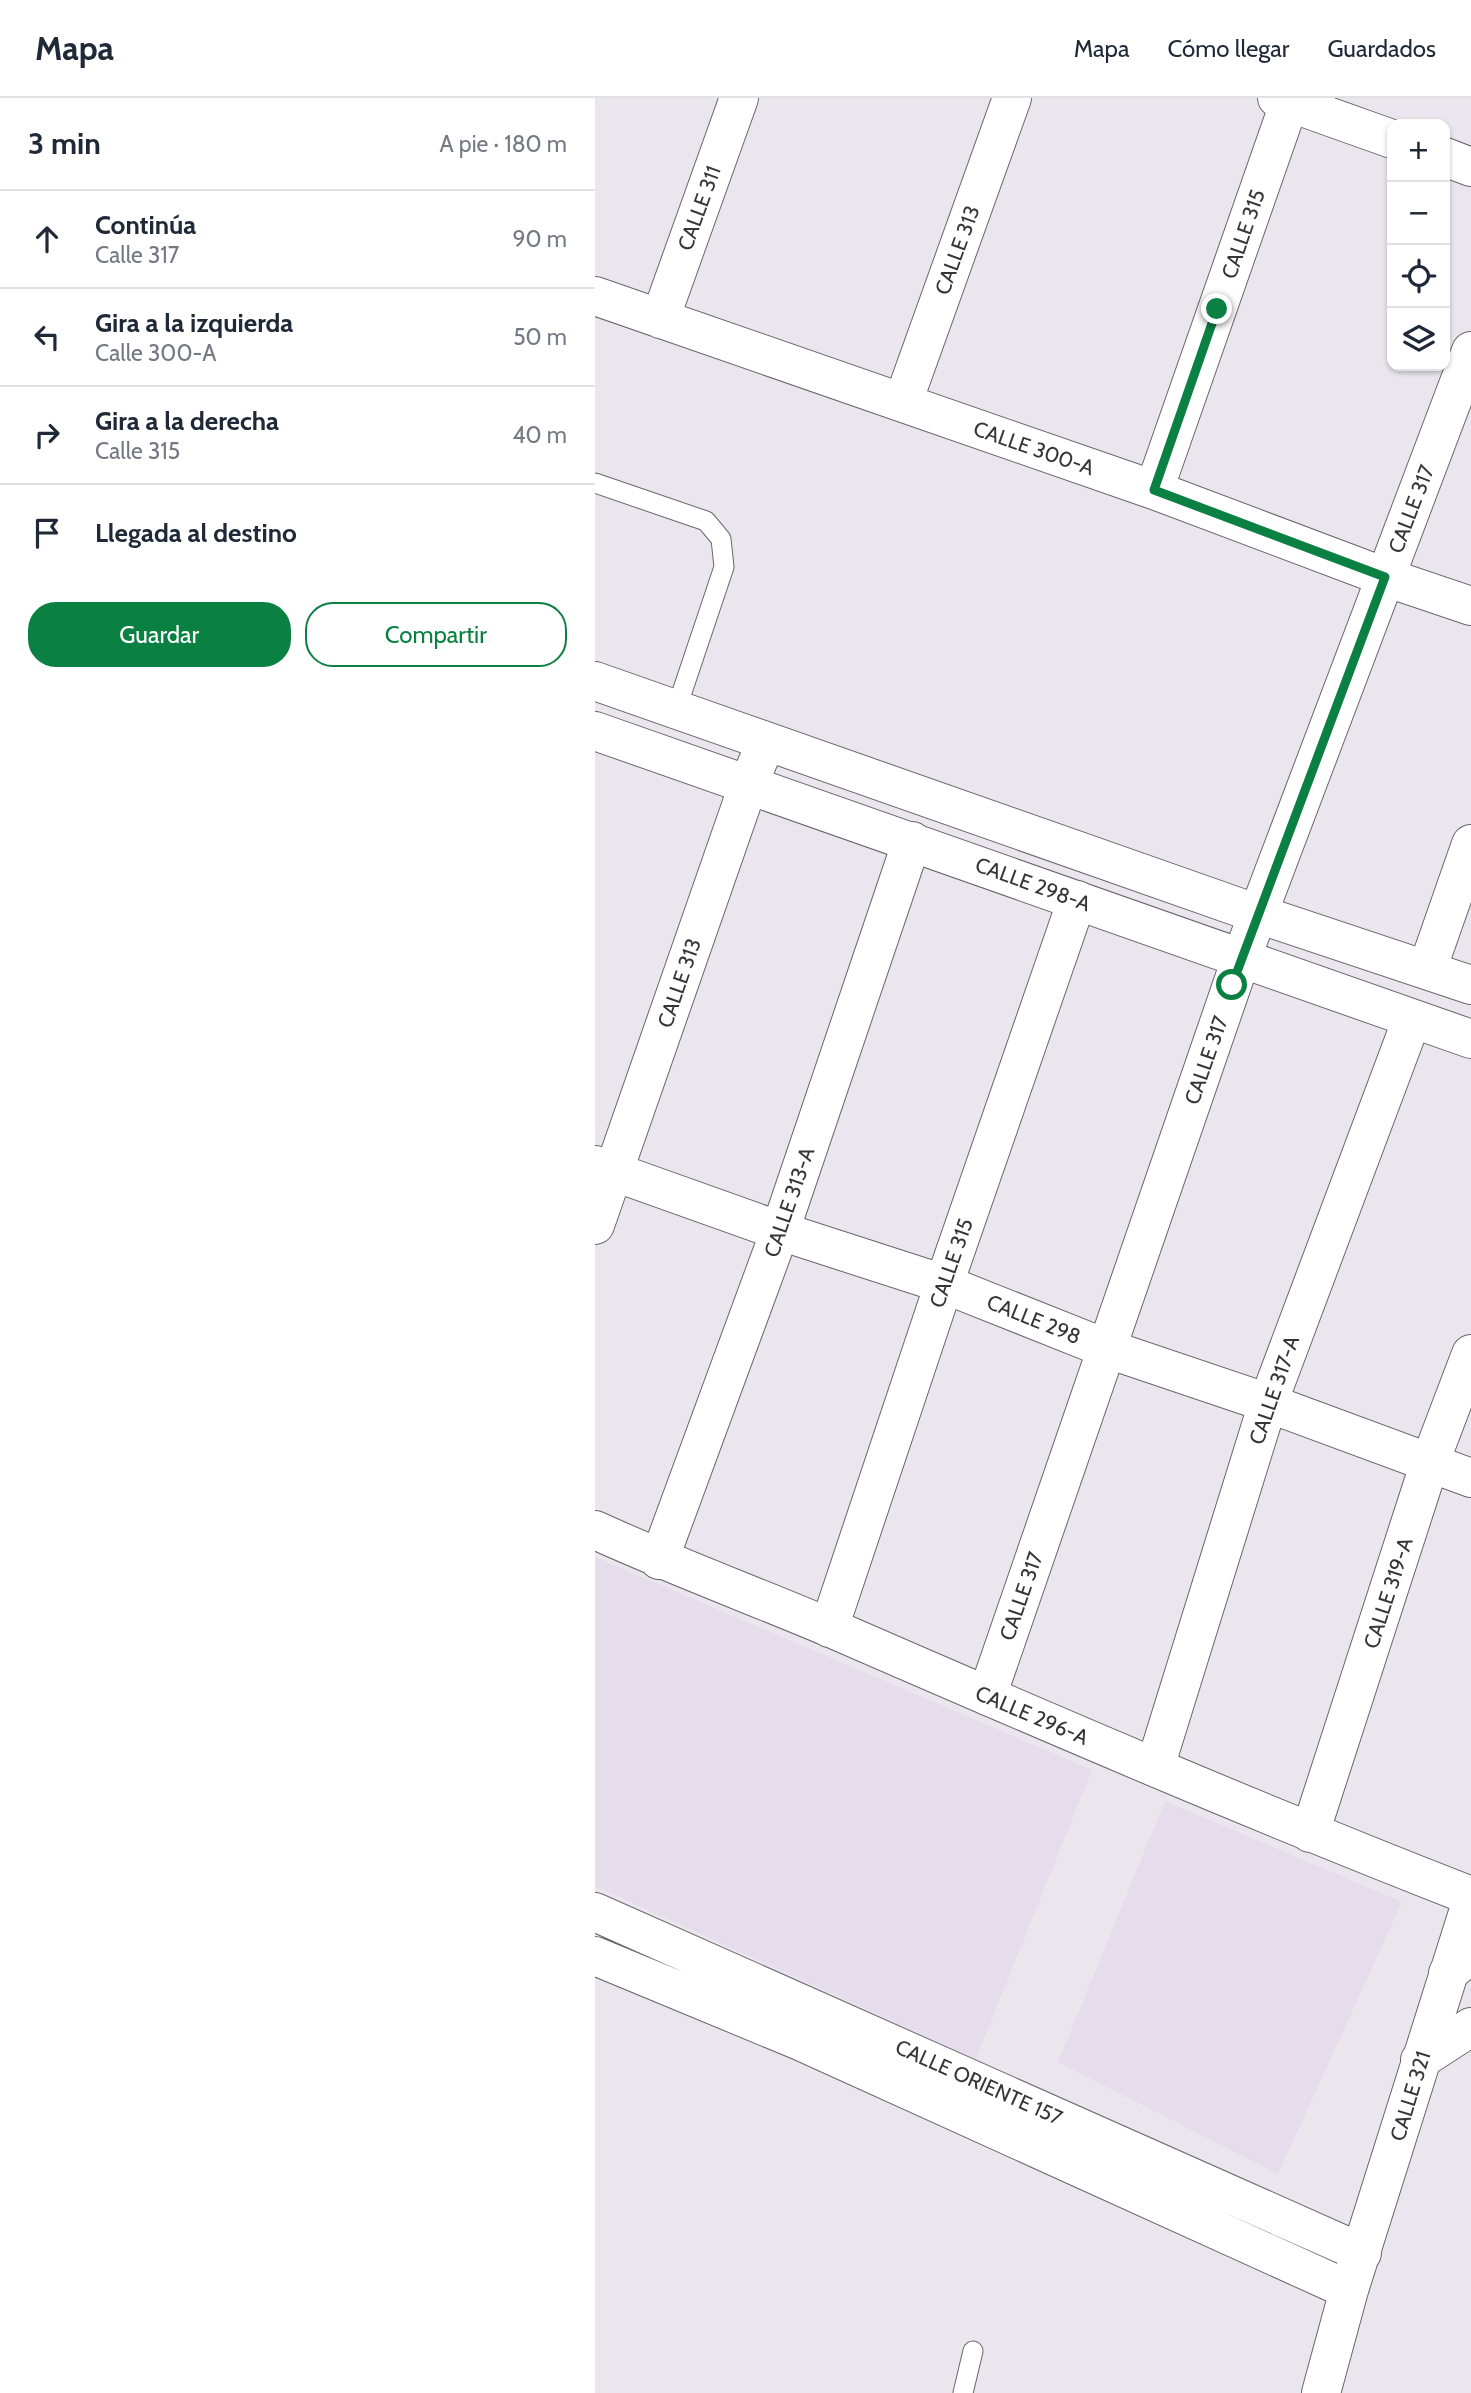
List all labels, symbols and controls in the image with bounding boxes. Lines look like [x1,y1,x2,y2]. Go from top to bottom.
text: Mapa [35,28,114,68]
text: Mapa [1074,34,1130,63]
text: Cómo llegar [1168,34,1289,63]
text: Guardados [1327,34,1436,63]
map controls [1387,119,1450,371]
button: + [1387,119,1450,182]
text: 3 min [28,125,101,162]
text: A pie · 180 m [440,130,567,158]
street label: CALLE 311 [672,162,726,254]
button: − [1387,182,1450,245]
street label: CALLE 315 [1216,186,1270,282]
street label: CALLE 313 [929,202,985,298]
text: Continúa [95,209,196,241]
icon: ahead [28,220,66,258]
text: 90 m [513,225,567,253]
text: Calle 317 [95,241,179,269]
button: locate [1387,245,1450,308]
route end [1201,293,1232,324]
text: Gira a la izquierda [95,307,293,339]
button: layers [1387,308,1450,371]
icon: left [28,318,66,356]
text: 50 m [513,323,567,351]
text: Calle 300-A [95,339,216,367]
text: Gira a la derecha [95,405,279,437]
icon: right [28,416,66,454]
street label: CALLE 300-A [970,416,1098,480]
text: 40 m [512,421,567,449]
text: Calle 315 [95,437,180,465]
street label: CALLE 317 [1383,461,1439,556]
icon: arrive [28,514,66,552]
text: Llegada al destino [95,517,297,549]
button: Guardar [28,602,291,667]
button: Compartir [305,602,567,667]
street label: CALLE 298-A [972,852,1094,916]
street label: CALLE 313 [652,935,706,1031]
route start [1216,969,1247,1000]
street label: CALLE 317 [1179,1012,1233,1108]
street label: CALLE 313-A [759,1144,820,1260]
street label: CALLE 315 [924,1215,978,1311]
street label: CALLE 298 [983,1289,1085,1349]
street label: CALLE 317-A [1244,1332,1304,1448]
street label: CALLE 319-A [1358,1534,1418,1652]
street label: CALLE 317 [994,1548,1048,1644]
street label: CALLE 296-A [972,1680,1092,1750]
street label: CALLE ORIENTE 157 [892,2034,1067,2130]
street label: CALLE 321 [1385,2048,1435,2144]

